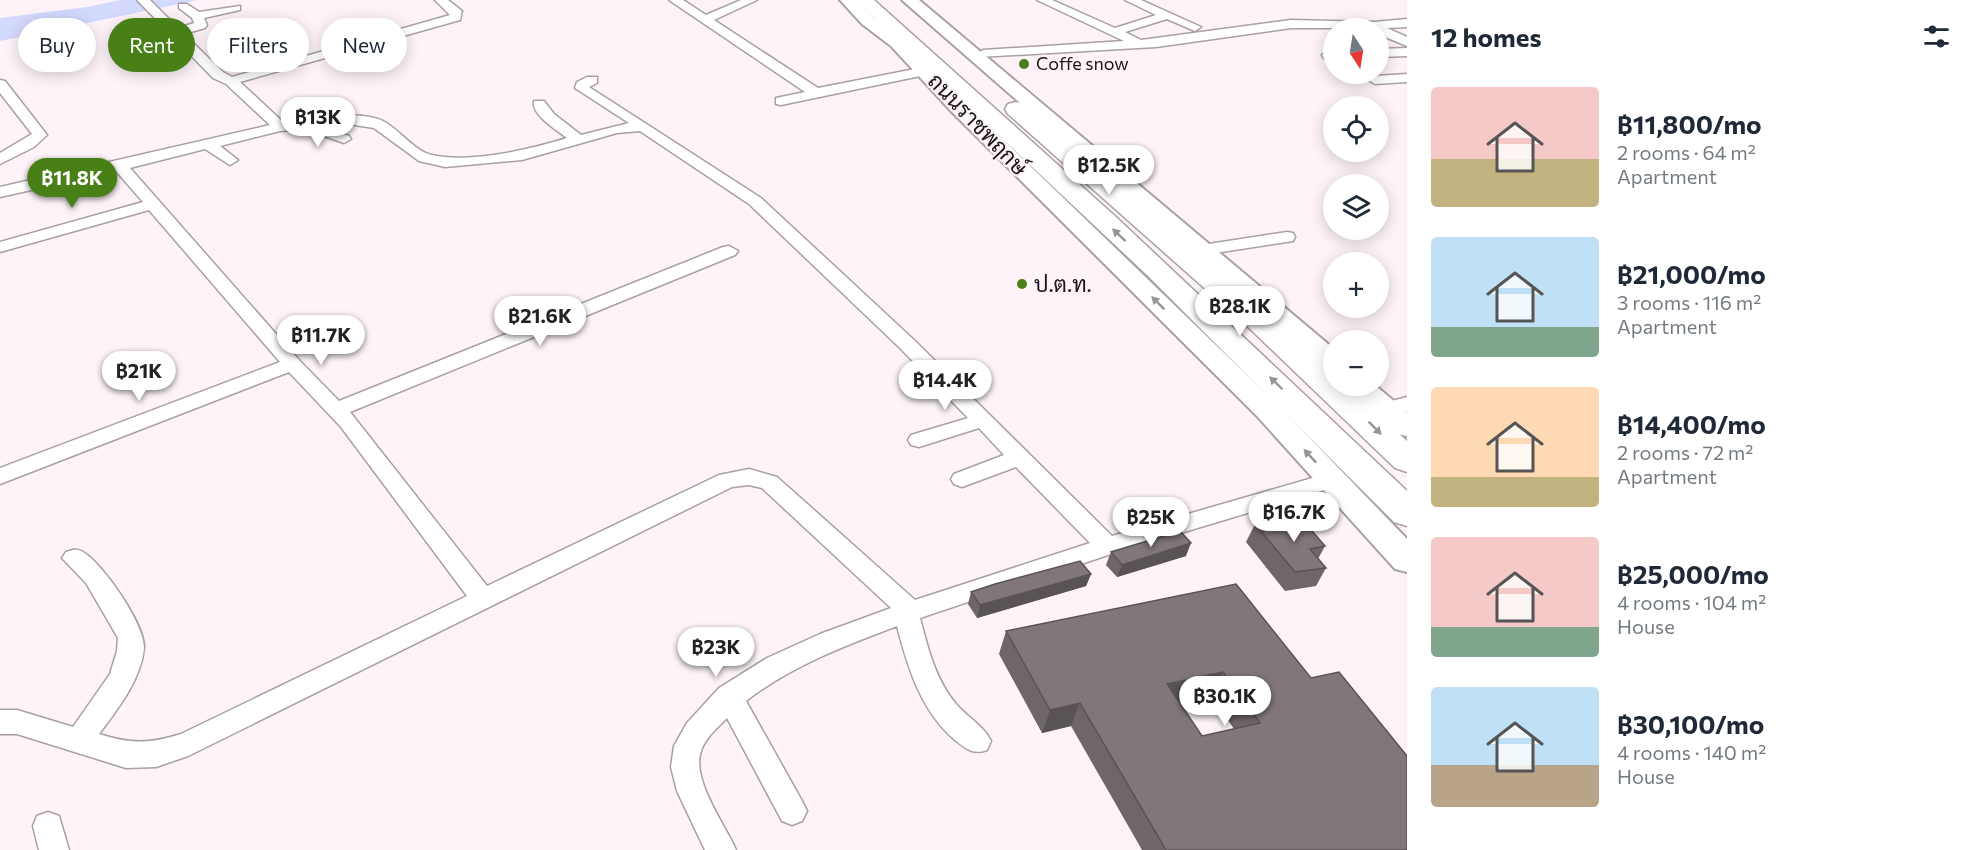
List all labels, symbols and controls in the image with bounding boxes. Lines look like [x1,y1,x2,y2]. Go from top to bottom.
chip: Buy [18,18,96,72]
chip: Rent [108,18,195,72]
chip: Filters [207,18,309,72]
chip: New [321,18,407,72]
north arrow [1323,18,1389,84]
map controls [1323,18,1389,396]
icon: filters [1920,20,1953,53]
text: 12 homes [1431,21,1542,52]
place label: Coffe snow [1036,52,1129,74]
marker: Coffe snow [1017,57,1031,71]
street label: ถนนราชพฤกษ์ [922,67,1035,182]
button: locate [1323,96,1389,162]
pin: ฿13K [282,97,354,148]
text: ฿13K [295,104,341,128]
text: ฿11,800/mo [1617,108,1762,139]
icon: home [1479,111,1551,183]
text: 2 rooms · 64 m² [1617,140,1756,164]
pin: ฿12.5K [1060,145,1158,196]
text: ฿12.5K [1077,152,1141,176]
pin: ฿11.8K [23,158,121,209]
text: Apartment [1617,164,1717,188]
text: ฿11.8K [41,165,103,189]
button: layers [1323,174,1389,240]
one-way arrow [1111,228,1126,242]
button: + [1323,252,1389,318]
text: ฿21,000/mo [1617,258,1766,289]
icon: home [1479,261,1551,333]
place label: ป.ต.ท. [1034,270,1092,297]
marker: ป.ต.ท. [1015,277,1029,291]
pin: ฿28.1K [1191,286,1289,337]
text: 3 rooms · 116 m² [1617,290,1761,314]
text: ฿28.1K [1209,293,1271,317]
pin: ฿21.6K [491,296,589,347]
one-way arrow [1151,296,1165,310]
text: ฿21.6K [508,303,572,327]
text: Apartment [1617,314,1717,338]
pin: ฿11.7K [272,315,370,366]
text: ฿11.7K [291,322,351,346]
button: − [1323,330,1389,396]
pin: ฿21K [103,351,175,402]
text: ฿21K [116,358,162,382]
pin: ฿14.4K [896,360,994,411]
text: ฿14.4K [913,367,977,391]
one-way arrow [1268,376,1283,390]
text: ฿14,400/mo [1617,408,1766,439]
icon: home [1479,411,1551,483]
one-way arrow [1367,420,1381,434]
text: 2 rooms · 72 m² [1617,440,1753,464]
one-way arrow [1303,448,1317,463]
text: Apartment [1617,464,1717,488]
pin: ฿16.7K [1245,492,1343,543]
pin: ฿25K [1115,497,1187,548]
text: ฿16.7K [1262,499,1326,523]
text: ฿25K [1126,504,1176,528]
text: ฿25,000/mo [1617,558,1769,589]
icon: home [1479,561,1551,633]
text: 4 rooms · 104 m² [1617,590,1766,614]
text: House [1617,614,1675,638]
pin: ฿23K [680,627,752,678]
text: ฿23K [691,634,741,658]
pin: ฿30.1K [1176,676,1274,727]
text: ฿30.1K [1193,683,1257,707]
text: ฿30,100/mo [1617,708,1764,739]
icon: home [1479,711,1551,783]
text: 4 rooms · 140 m² [1617,740,1766,764]
text: House [1617,764,1675,788]

